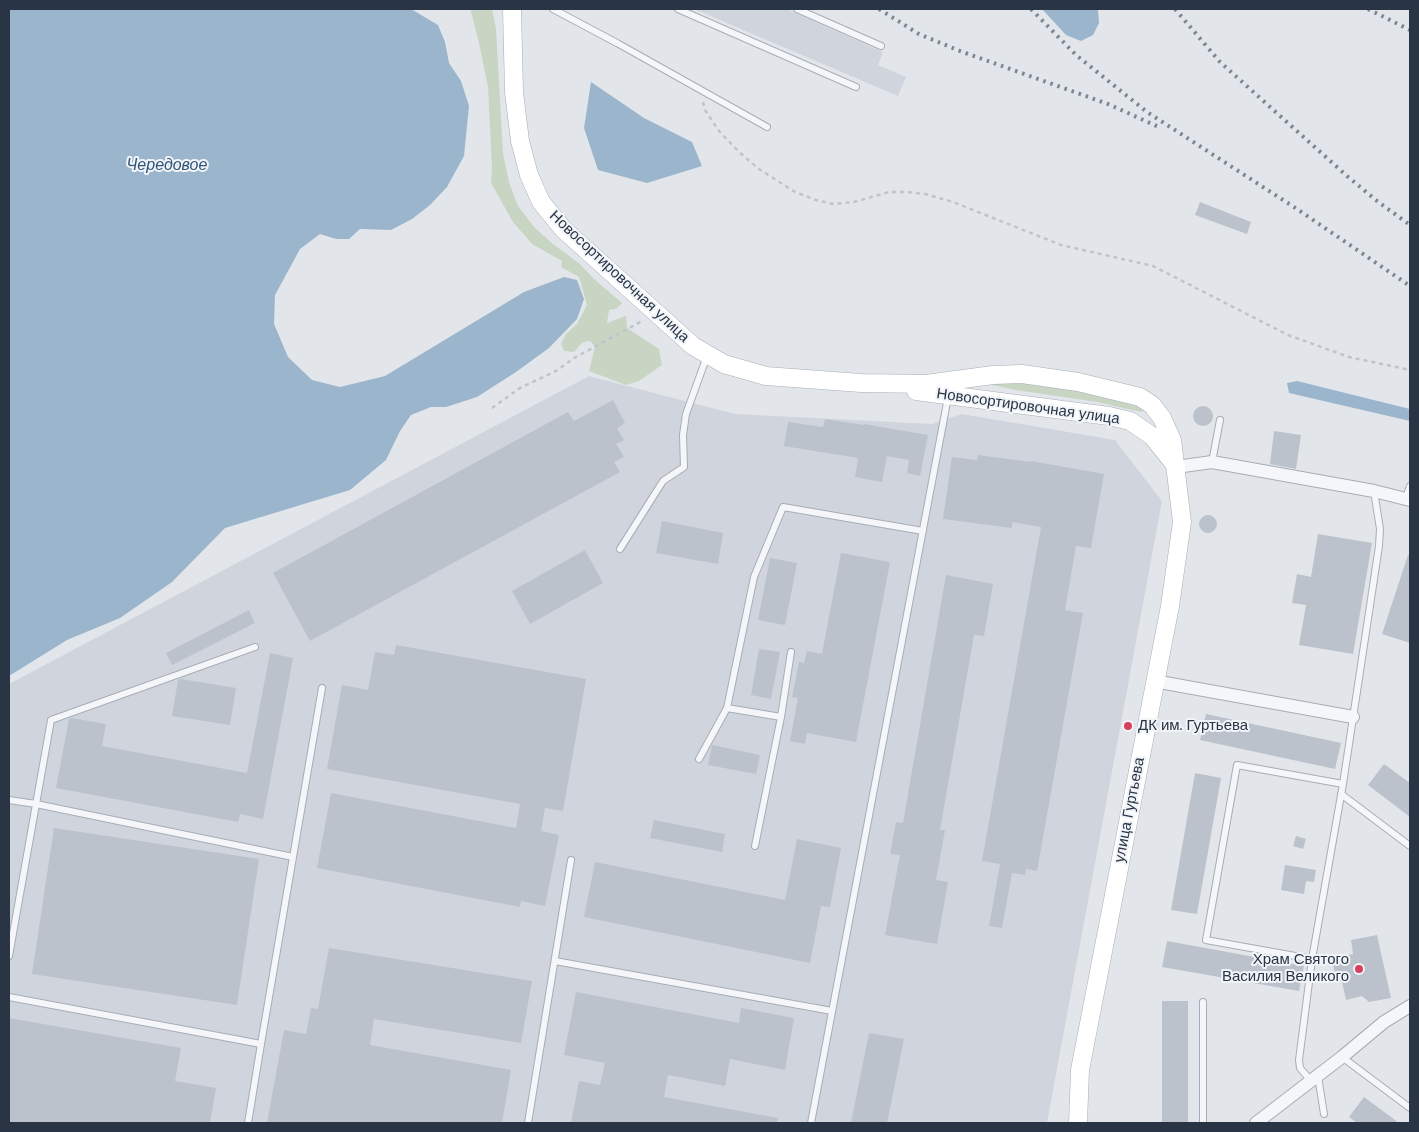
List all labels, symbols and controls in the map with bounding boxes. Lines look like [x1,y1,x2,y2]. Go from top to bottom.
water label: Чередовое [127,156,207,176]
street label: Новосортировочная улица [545,207,693,347]
street label: Новосортировочная улица [935,385,1121,429]
place label: ДК им. Гуртьева [1138,717,1248,735]
marker: ДК им. Гуртьева [1122,720,1134,732]
street label: улица Гуртьева [1111,756,1149,864]
place label: Храм Святого Василия Великого [1222,951,1349,986]
marker: Храм Святого Василия Великого [1353,963,1365,975]

